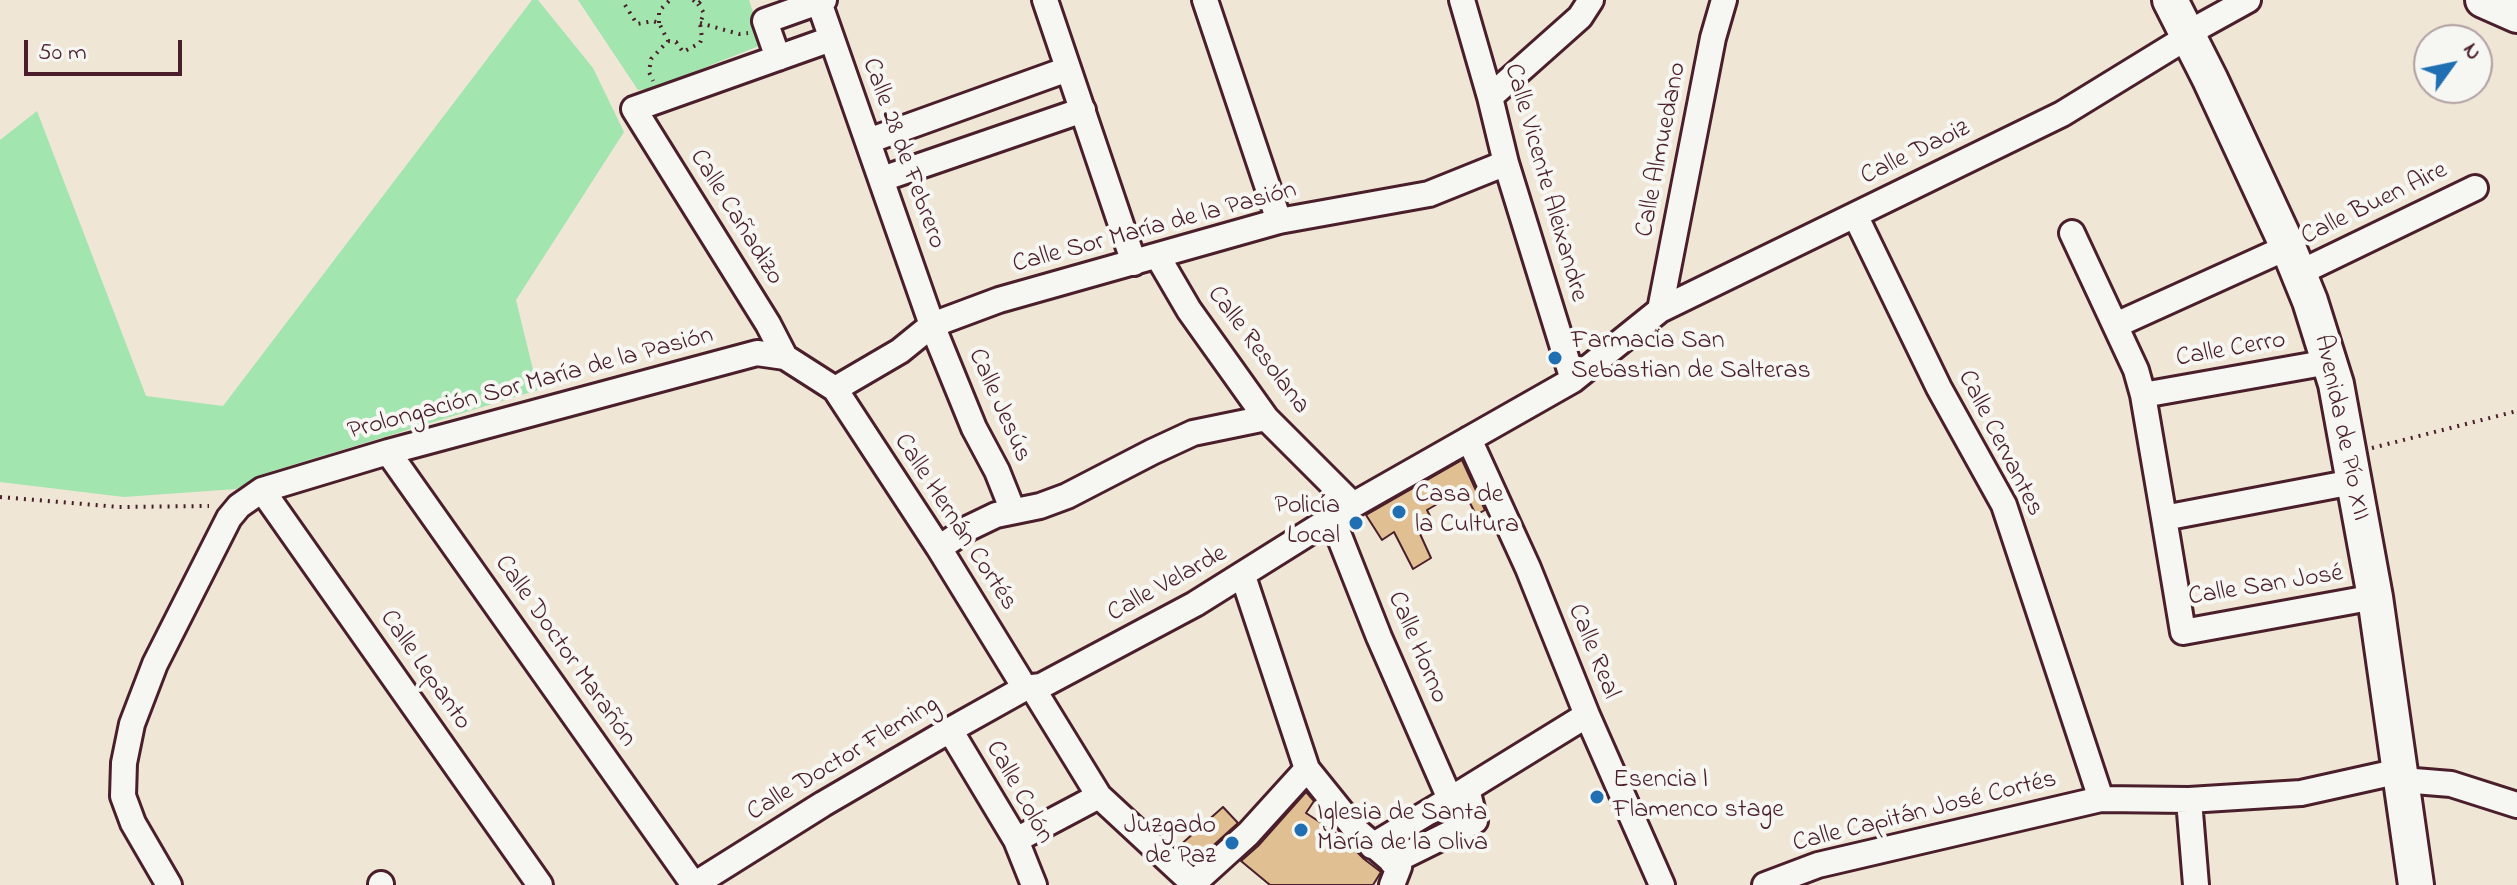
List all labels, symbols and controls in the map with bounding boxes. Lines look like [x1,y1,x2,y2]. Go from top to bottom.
scale bar [28,24,186,74]
north arrow [2413,24,2493,104]
text: 50 m [38,36,87,71]
text: N [2454,37,2489,67]
street label: Calle 28 de Febrero [853,54,951,254]
street label: Calle Almuedano [1631,60,1695,240]
street label: Calle Vicente Aleixandre [1495,61,1593,305]
street label: Calle Daoiz [1856,114,1976,194]
street label: Calle Cañadizo [681,144,789,292]
street label: Calle Buen Aire [2297,156,2453,254]
street label: Calle Sor María de la Pasión [1010,176,1300,282]
street label: Calle Resolana [1199,281,1315,421]
street label: Prolongación Sor María de la Pasión [345,321,717,449]
street label: Calle Cerro [2174,326,2288,376]
place label: Farmacia San Sebastian de Salteras [1571,327,1811,388]
street label: Avenida de Pío XII [2305,332,2375,524]
street label: Calle Jesús [959,344,1037,468]
marker: Farmacia San Sebastian de Salteras [1546,349,1564,367]
street label: Calle Cervantes [1949,366,2049,522]
street label: Calle Hernán Cortés [885,429,1023,617]
place label: Casa de la Cultura [1415,481,1519,542]
place label: Policía Local [1274,492,1340,554]
marker: Casa de la Cultura [1390,503,1408,521]
marker: Policía Local [1347,514,1365,532]
street label: Calle Velarde [1103,539,1233,631]
street label: Calle Doctor Marañón [486,550,642,754]
street label: Calle San José [2186,559,2346,615]
street label: Calle Horno [1379,587,1453,709]
street label: Calle Real [1559,600,1625,704]
street label: Calle Lepanto [371,605,477,737]
street label: Calle Doctor Fleming [742,690,946,830]
street label: Calle Colón [977,736,1059,850]
street label: Calle Capitán José Cortés [1790,765,2060,861]
place label: Esencia | Flamenco stage [1613,766,1784,828]
marker: Esencia | Flamenco stage [1588,788,1606,806]
place label: Iglesia de Santa María de la Oliva [1317,799,1488,860]
place label: Juzgado de Paz [1124,812,1216,874]
marker: Iglesia de Santa María de la Oliva [1292,821,1310,839]
marker: Juzgado de Paz [1223,834,1241,852]

